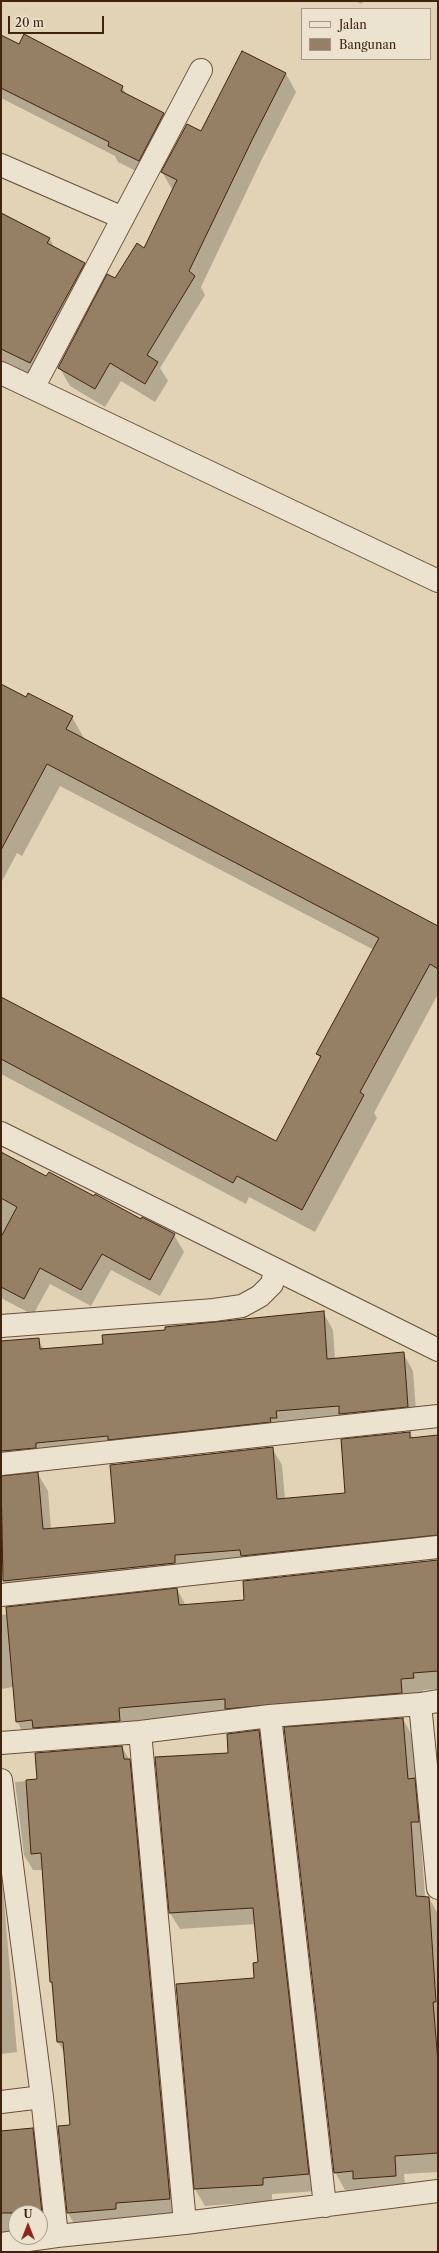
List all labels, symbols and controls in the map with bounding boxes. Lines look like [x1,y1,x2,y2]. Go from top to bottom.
scale bar [10,8,106,34]
legend [301,8,431,60]
text: 20 m [15,15,44,30]
text: Jalan [339,17,367,32]
text: Bangunan [339,37,396,52]
north arrow [8,2205,48,2245]
text: U [24,2207,32,2221]

